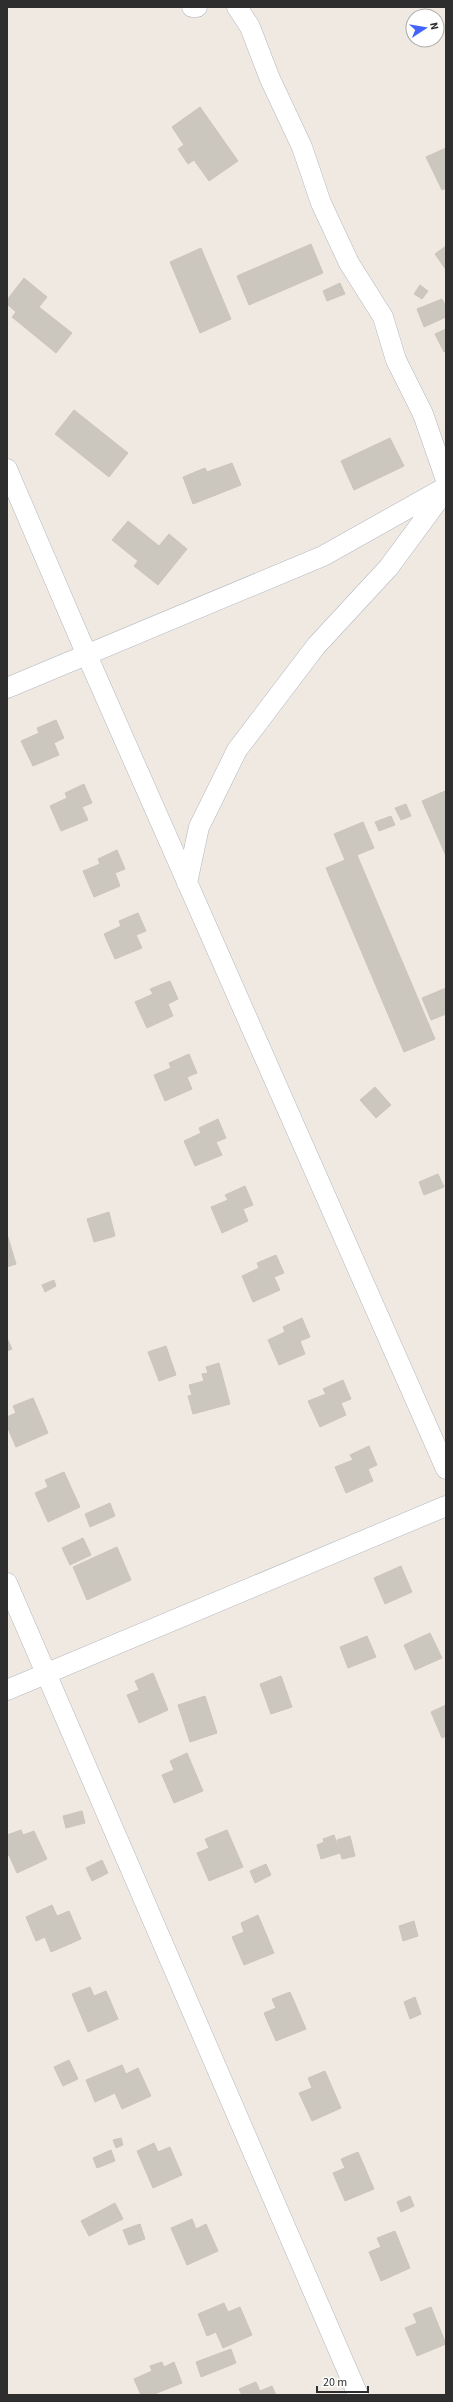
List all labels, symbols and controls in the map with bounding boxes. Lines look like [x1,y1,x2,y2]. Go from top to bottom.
north arrow [405,8,445,48]
text: N [426,21,442,31]
scale bar [317,2368,368,2394]
text: 20 m [323,2374,347,2391]

